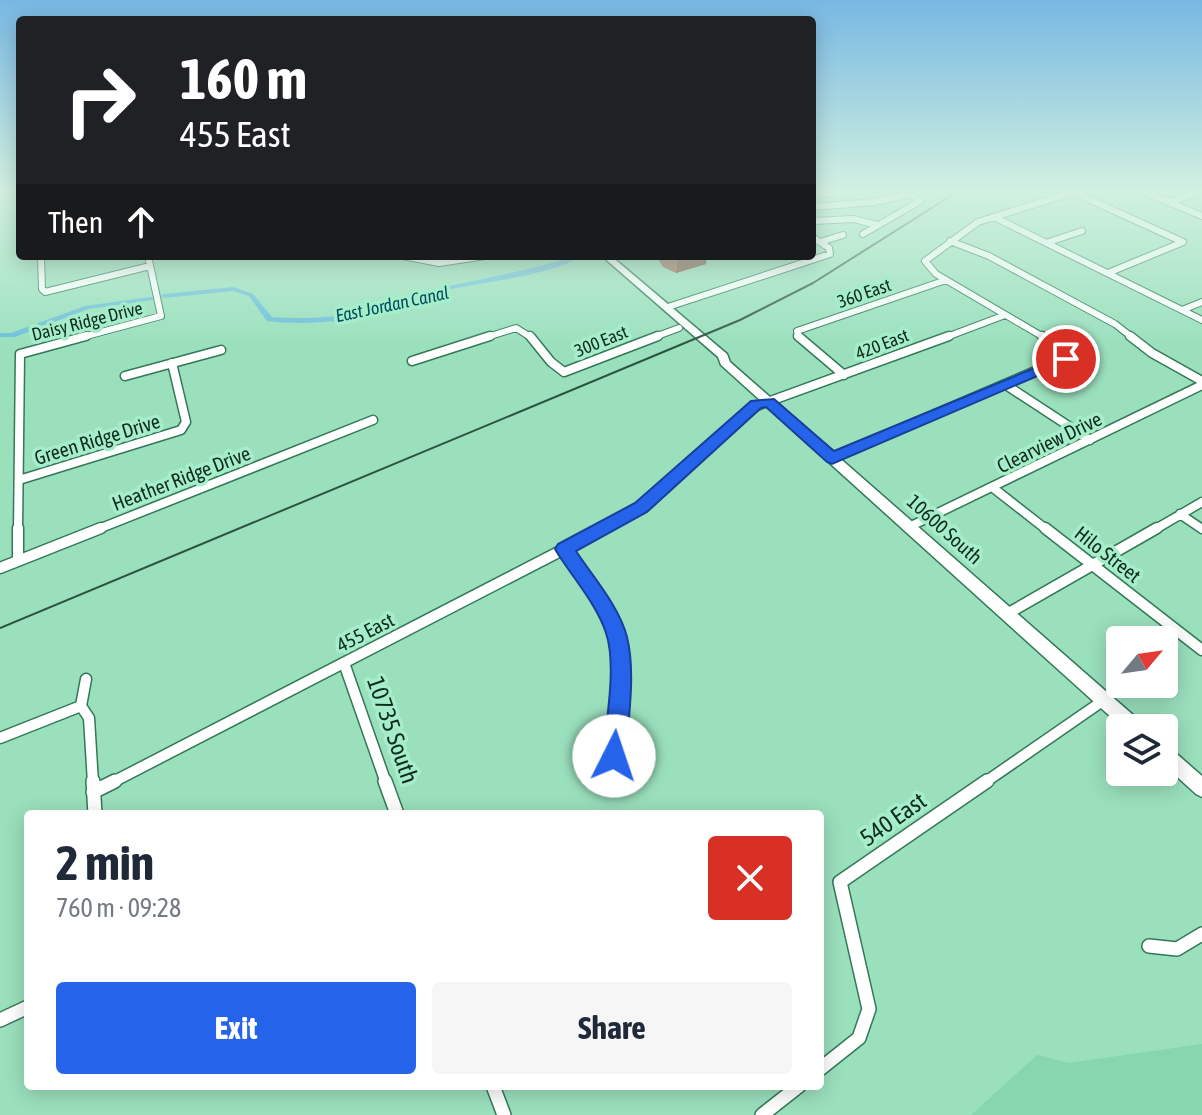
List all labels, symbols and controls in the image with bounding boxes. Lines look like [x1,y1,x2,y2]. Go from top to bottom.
text: 160 m [180,47,307,111]
icon: right [48,48,152,152]
text: 455 East [180,113,291,155]
icon: ahead [119,200,163,244]
text: Then [48,205,103,239]
street label: 360 East [834,274,894,312]
water label: East Jordan Canal [333,282,451,326]
street label: Daisy Ridge Drive [29,297,145,345]
street label: 300 East [571,321,631,361]
street label: 420 East [852,324,912,364]
pin [1032,325,1100,393]
icon: arrive [1044,337,1088,381]
street label: Clearview Drive [993,407,1105,477]
street label: Green Ridge Drive [32,409,162,469]
street label: Heather Ridge Drive [109,441,253,515]
street label: 10600 South [903,489,987,569]
street label: Hilo Street [1070,521,1146,587]
street label: 455 East [332,608,398,656]
north arrow [1106,626,1178,698]
map controls [1106,626,1178,786]
street label: 10735 South [362,673,424,787]
position arrow [572,714,656,798]
button: layers [1106,714,1178,786]
street label: 540 East [855,787,931,851]
text: 2 min [56,835,154,890]
button: close [708,836,792,920]
text: 760 m · 09:28 [56,893,181,923]
button: Exit [56,982,416,1074]
button: Share [432,982,792,1074]

